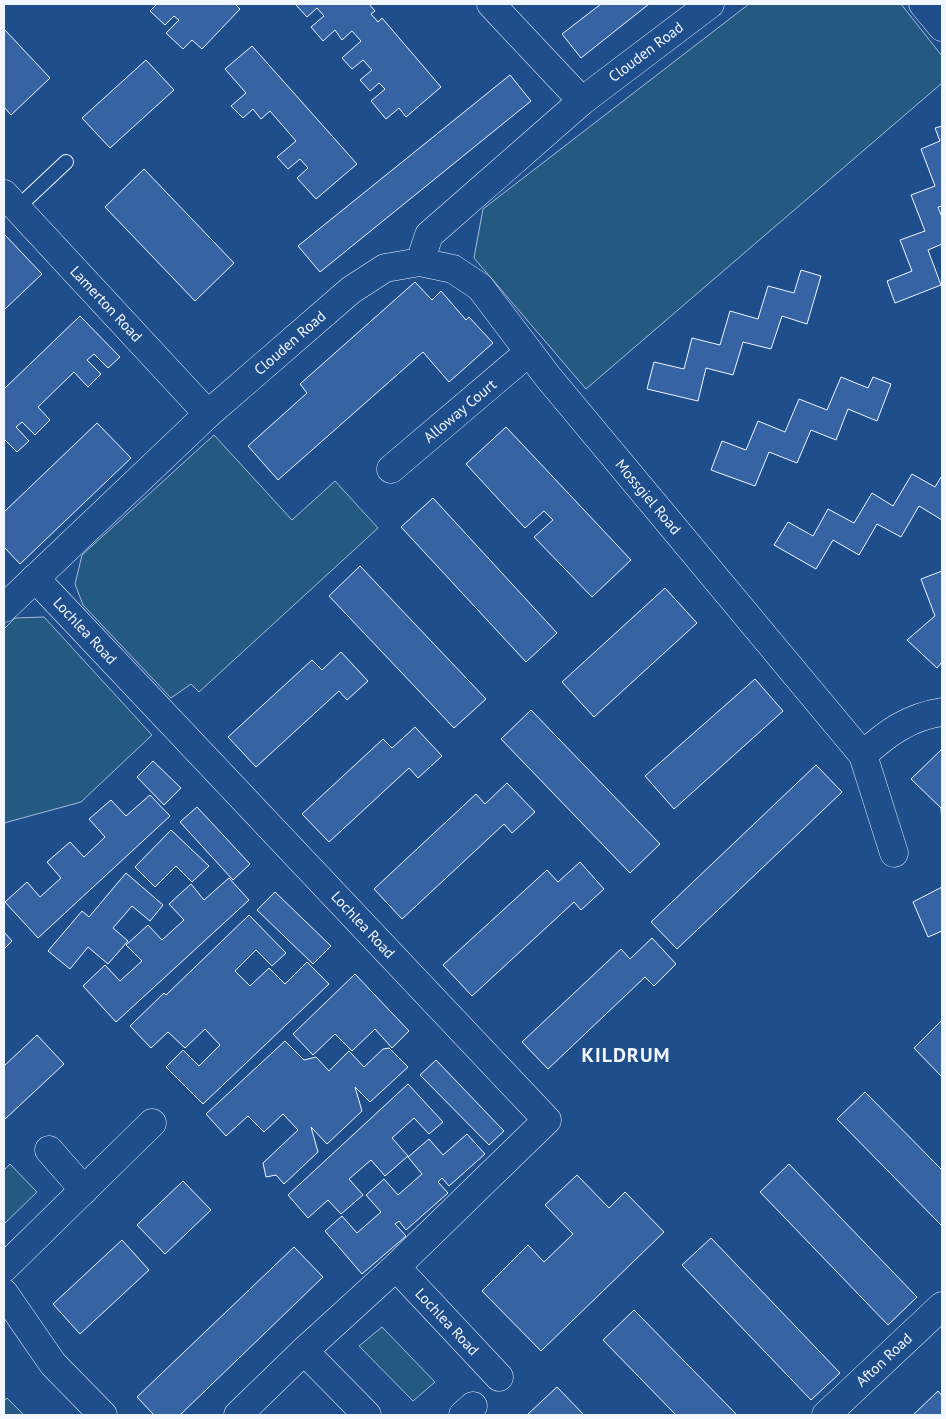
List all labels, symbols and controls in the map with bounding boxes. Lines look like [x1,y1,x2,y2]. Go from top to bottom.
street label: Clouden Road [605,17,687,86]
street label: Lamerton Road [66,262,146,346]
street label: Clouden Road [250,306,329,379]
street label: Alloway Court [419,375,500,447]
street label: Mossgiel Road [611,455,685,538]
street label: Lochlea Road [49,593,121,668]
street label: Lochlea Road [327,887,399,962]
district label: KILDRUM [582,1042,670,1068]
street label: Lochlea Road [411,1284,483,1359]
street label: Afton Road [851,1329,916,1391]

